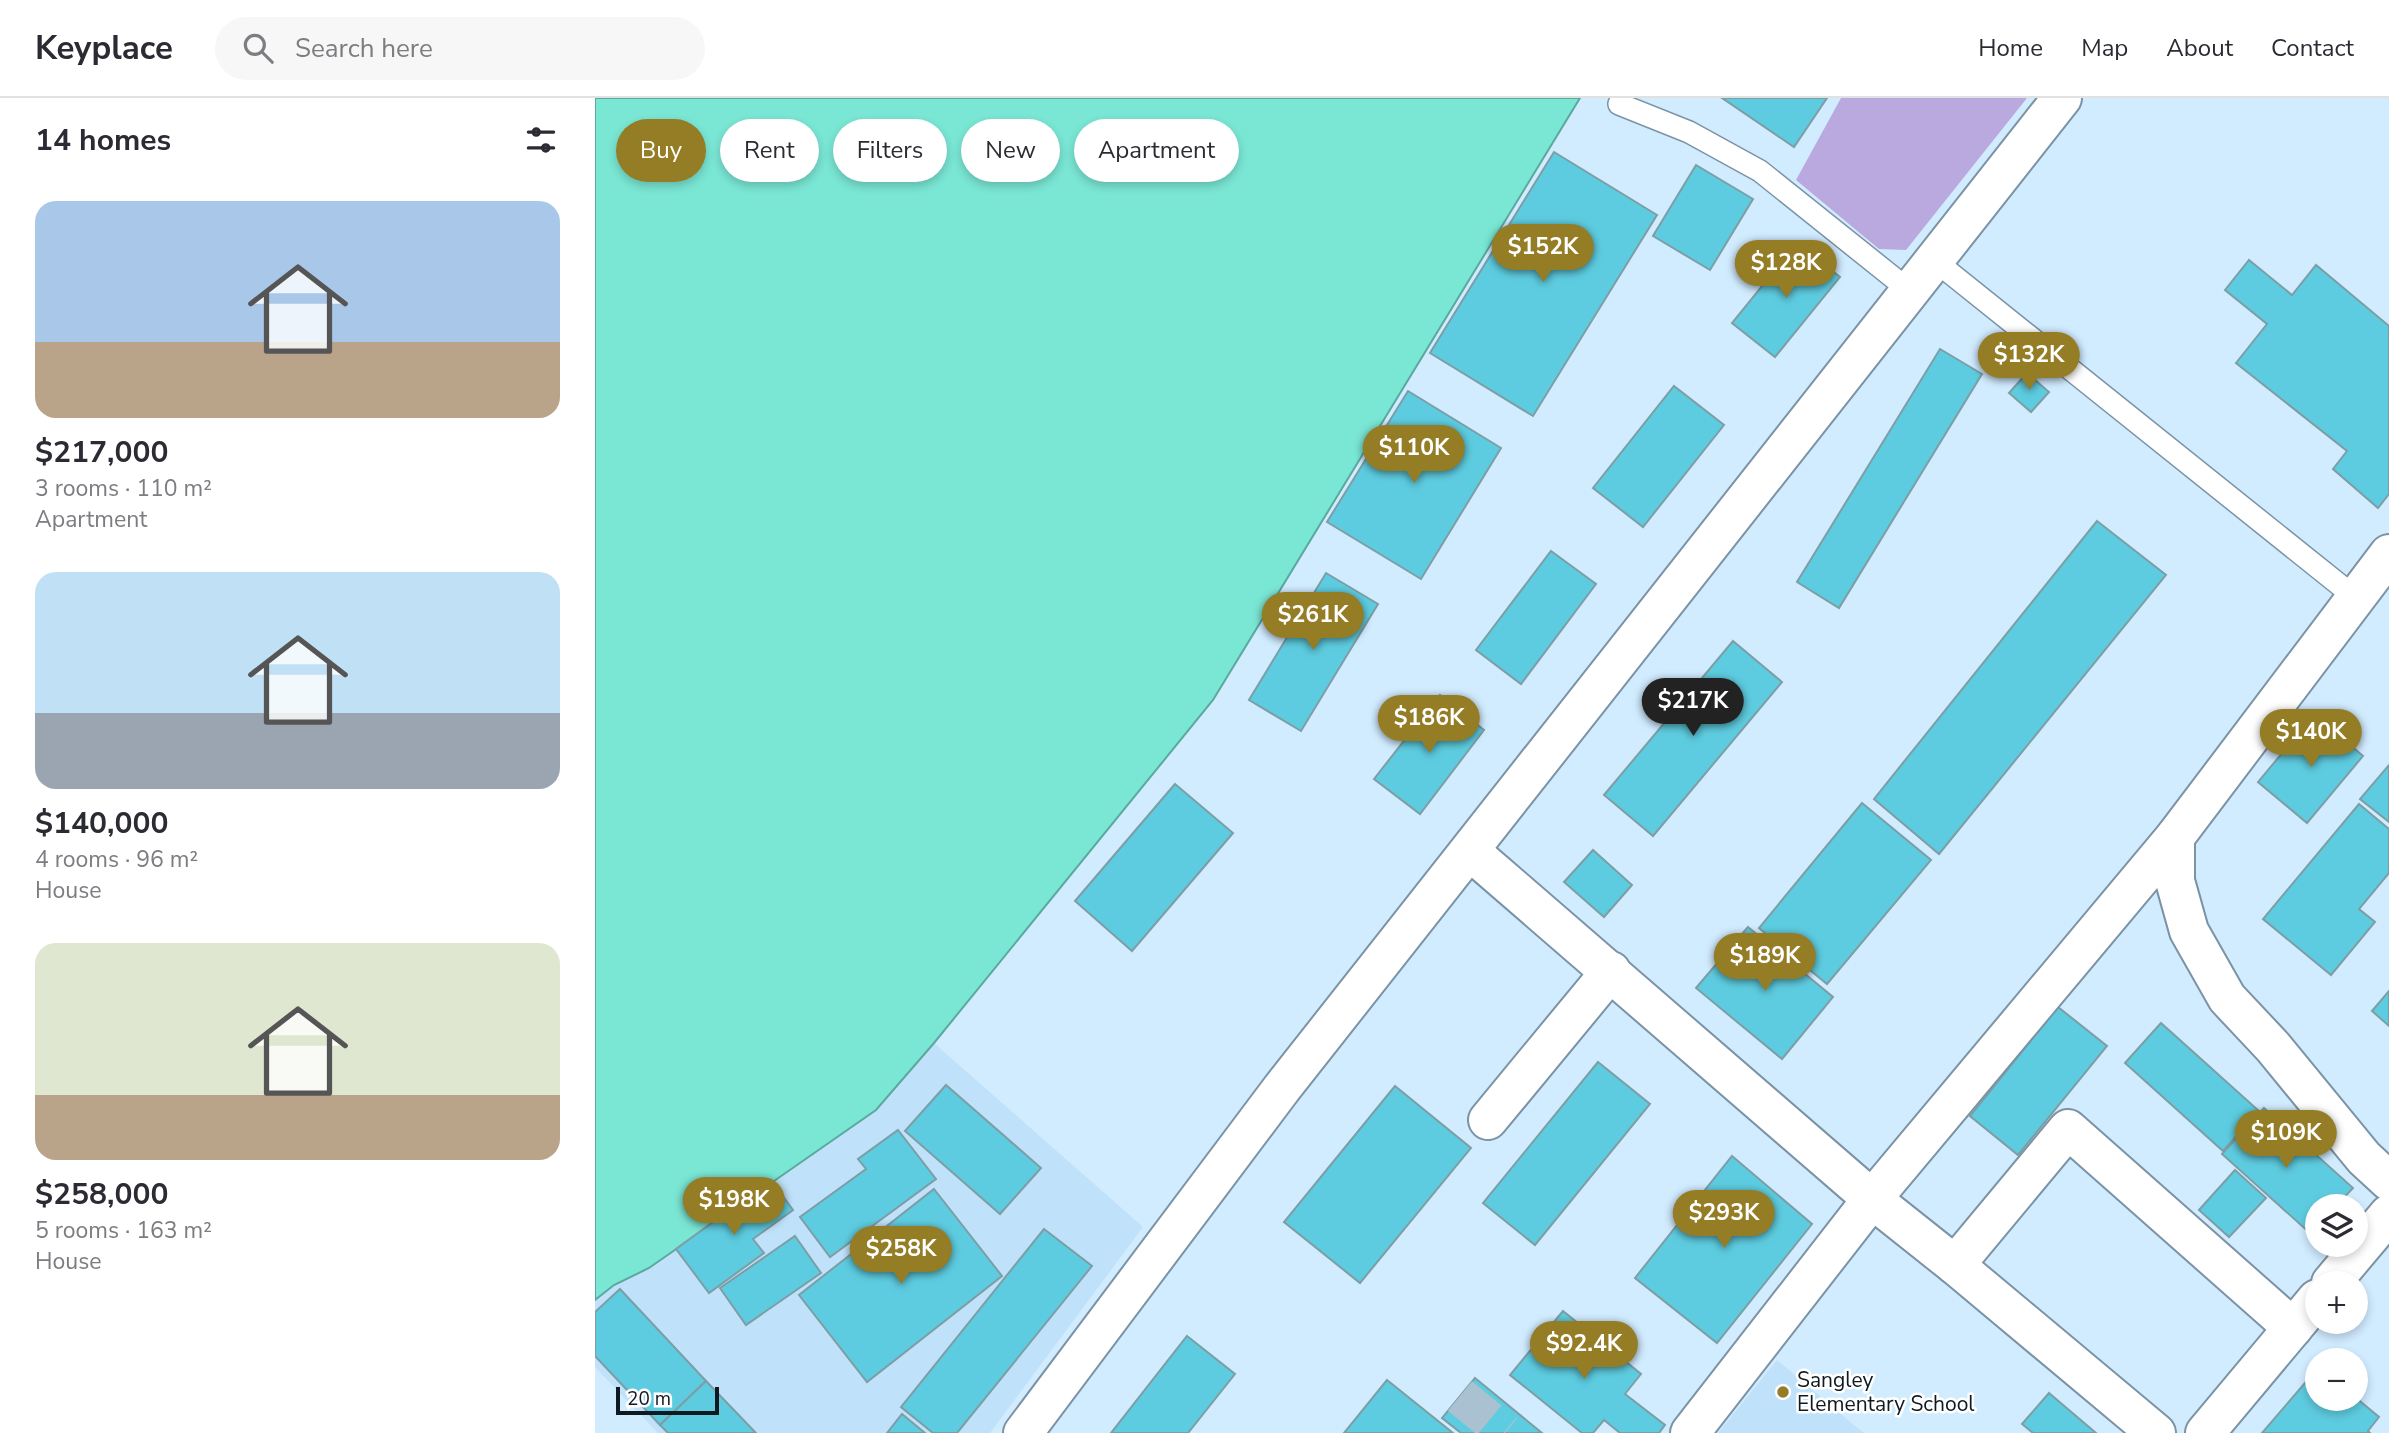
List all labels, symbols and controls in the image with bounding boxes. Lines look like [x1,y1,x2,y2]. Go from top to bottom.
search box [215,17,705,80]
text: Keyplace [35,26,173,71]
icon: search [239,29,277,67]
text: Search here [295,31,433,66]
text: Home [1978,32,2043,64]
text: Map [2081,32,2128,64]
text: About [2166,32,2233,64]
text: Contact [2271,32,2354,64]
chip: Buy [616,119,706,182]
chip: Rent [720,119,819,182]
chip: Filters [833,119,947,182]
chip: New [961,119,1060,182]
chip: Apartment [1074,119,1239,182]
text: 14 homes [35,120,171,161]
icon: filters [522,121,560,159]
pin: $152K [1494,225,1592,284]
text: $152K [1508,231,1578,262]
pin: $128K [1737,240,1835,300]
icon: home [235,246,361,372]
text: $128K [1751,247,1821,278]
pin: $132K [1980,332,2078,392]
text: $132K [1994,339,2064,370]
pin: $110K [1365,426,1463,485]
text: $217,000 [35,432,168,473]
text: $110K [1379,432,1449,463]
text: 3 rooms · 110 m² [35,473,212,504]
text: Apartment [35,504,147,535]
pin: $261K [1264,592,1362,652]
text: $261K [1278,599,1348,630]
icon: home [235,617,361,743]
pin: $217K [1644,678,1742,738]
text: $217K [1658,685,1728,716]
pin: $186K [1380,696,1478,755]
text: $186K [1394,702,1464,733]
pin: $140K [2262,710,2360,769]
text: $140K [2276,716,2346,747]
text: $140,000 [35,803,168,844]
text: 4 rooms · 96 m² [35,844,198,875]
text: House [35,875,102,906]
pin: $189K [1716,934,1814,993]
text: $189K [1730,940,1800,971]
icon: home [235,988,361,1114]
pin: $109K [2237,1110,2335,1170]
text: $109K [2251,1117,2321,1148]
text: $258,000 [35,1174,168,1215]
pin: $198K [685,1178,783,1237]
text: $198K [699,1184,769,1215]
pin: $293K [1675,1190,1773,1250]
map controls [2305,1194,2368,1411]
button: layers [2305,1194,2368,1257]
text: $293K [1689,1197,1759,1228]
text: 5 rooms · 163 m² [35,1215,212,1246]
pin: $258K [852,1226,950,1286]
text: $258K [866,1233,936,1264]
text: House [35,1246,102,1277]
button: + [2305,1271,2368,1334]
pin: $92.4K [1527,1322,1641,1381]
text: $92.4K [1546,1328,1622,1359]
button: − [2305,1348,2368,1411]
place label: Sangley Elementary School [1797,1366,1975,1418]
scale bar [616,1384,719,1416]
marker: Sangley Elementary School [1775,1384,1791,1400]
text: 20 m [627,1386,671,1412]

